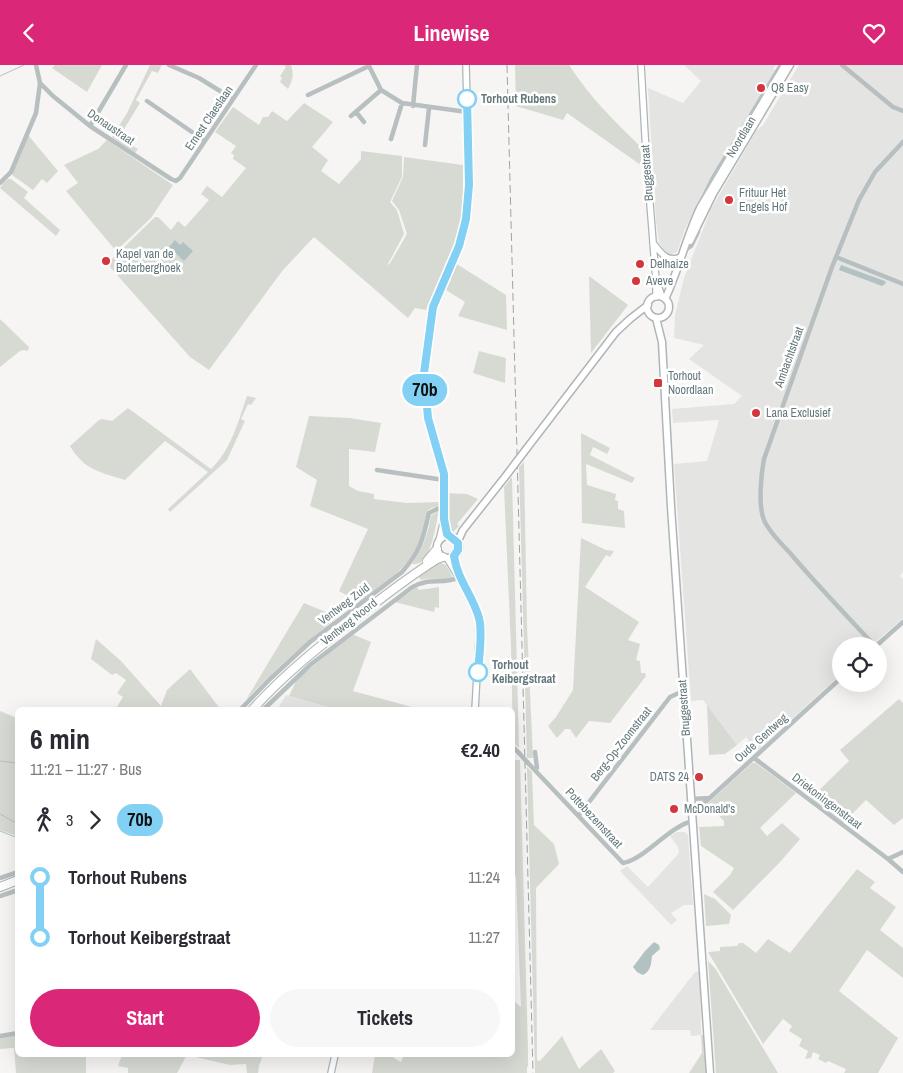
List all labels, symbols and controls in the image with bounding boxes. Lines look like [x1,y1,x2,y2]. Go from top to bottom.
text: Linewise [413,18,490,48]
icon: back [15,19,43,47]
icon: heart [860,19,888,47]
place label: Q8 Easy [771,80,809,96]
street label: Ernest Claeslaan [181,82,237,154]
marker: Q8 Easy [755,82,767,94]
marker: Torhout Rubens [457,89,477,109]
place label: Torhout Rubens [481,91,557,107]
street label: Donaustraat [84,105,138,149]
street label: Noordlaan [722,113,760,161]
street label: Bruggestraat [637,144,657,202]
place label: Frituur Het Engels Hof [739,185,787,215]
marker: Frituur Het Engels Hof [723,194,735,206]
place label: Kapel van de Boterberghoek [116,246,181,276]
marker: Kapel van de Boterberghoek [100,255,112,267]
place label: Delhaize [650,256,689,272]
marker: Delhaize [634,258,646,270]
place label: Aveve [645,273,673,289]
marker: Aveve [630,275,642,287]
street label: Ambachtstraat [770,324,807,390]
place label: Torhout Noordlaan [668,368,713,398]
line badge: 70b [396,374,454,406]
text: 70b [412,377,438,402]
marker: Torhout Noordlaan [652,377,664,389]
place label: Lana Exclusief [766,405,831,421]
marker: Lana Exclusief [750,407,762,419]
street label: Ventweg Zuid [315,580,373,628]
street label: Ventweg Noord [318,595,380,649]
map controls [832,637,887,692]
button: locate [832,637,887,692]
place label: Torhout Keibergstraat [492,657,556,687]
marker: Torhout Keibergstraat [468,662,488,682]
street label: Bruggestraat [674,679,694,737]
street label: Berg-Op-Zoomstraat [587,703,655,784]
street label: Oude Gentweg [731,710,791,766]
text: 6 min [30,720,90,758]
text: €2.40 [461,737,500,763]
text: 11:21 – 11:27 · Bus [30,758,142,780]
place label: DATS 24 [650,769,690,785]
street label: Driekoningenstraat [789,769,865,833]
marker: DATS 24 [693,771,705,783]
street label: Pottebezemstraat [562,784,626,852]
place label: McDonald's [684,801,735,817]
marker: McDonald's [668,803,680,815]
icon: walk [30,806,58,834]
icon: forward [81,806,109,834]
text: 70b [127,807,153,832]
text: 3 [66,809,73,831]
text: Torhout Rubens [68,864,187,890]
text: 11:24 [468,866,500,888]
text: Torhout Keibergstraat [68,924,230,950]
text: 11:27 [468,926,500,948]
button: Start [30,989,260,1047]
button: Tickets [270,989,500,1047]

